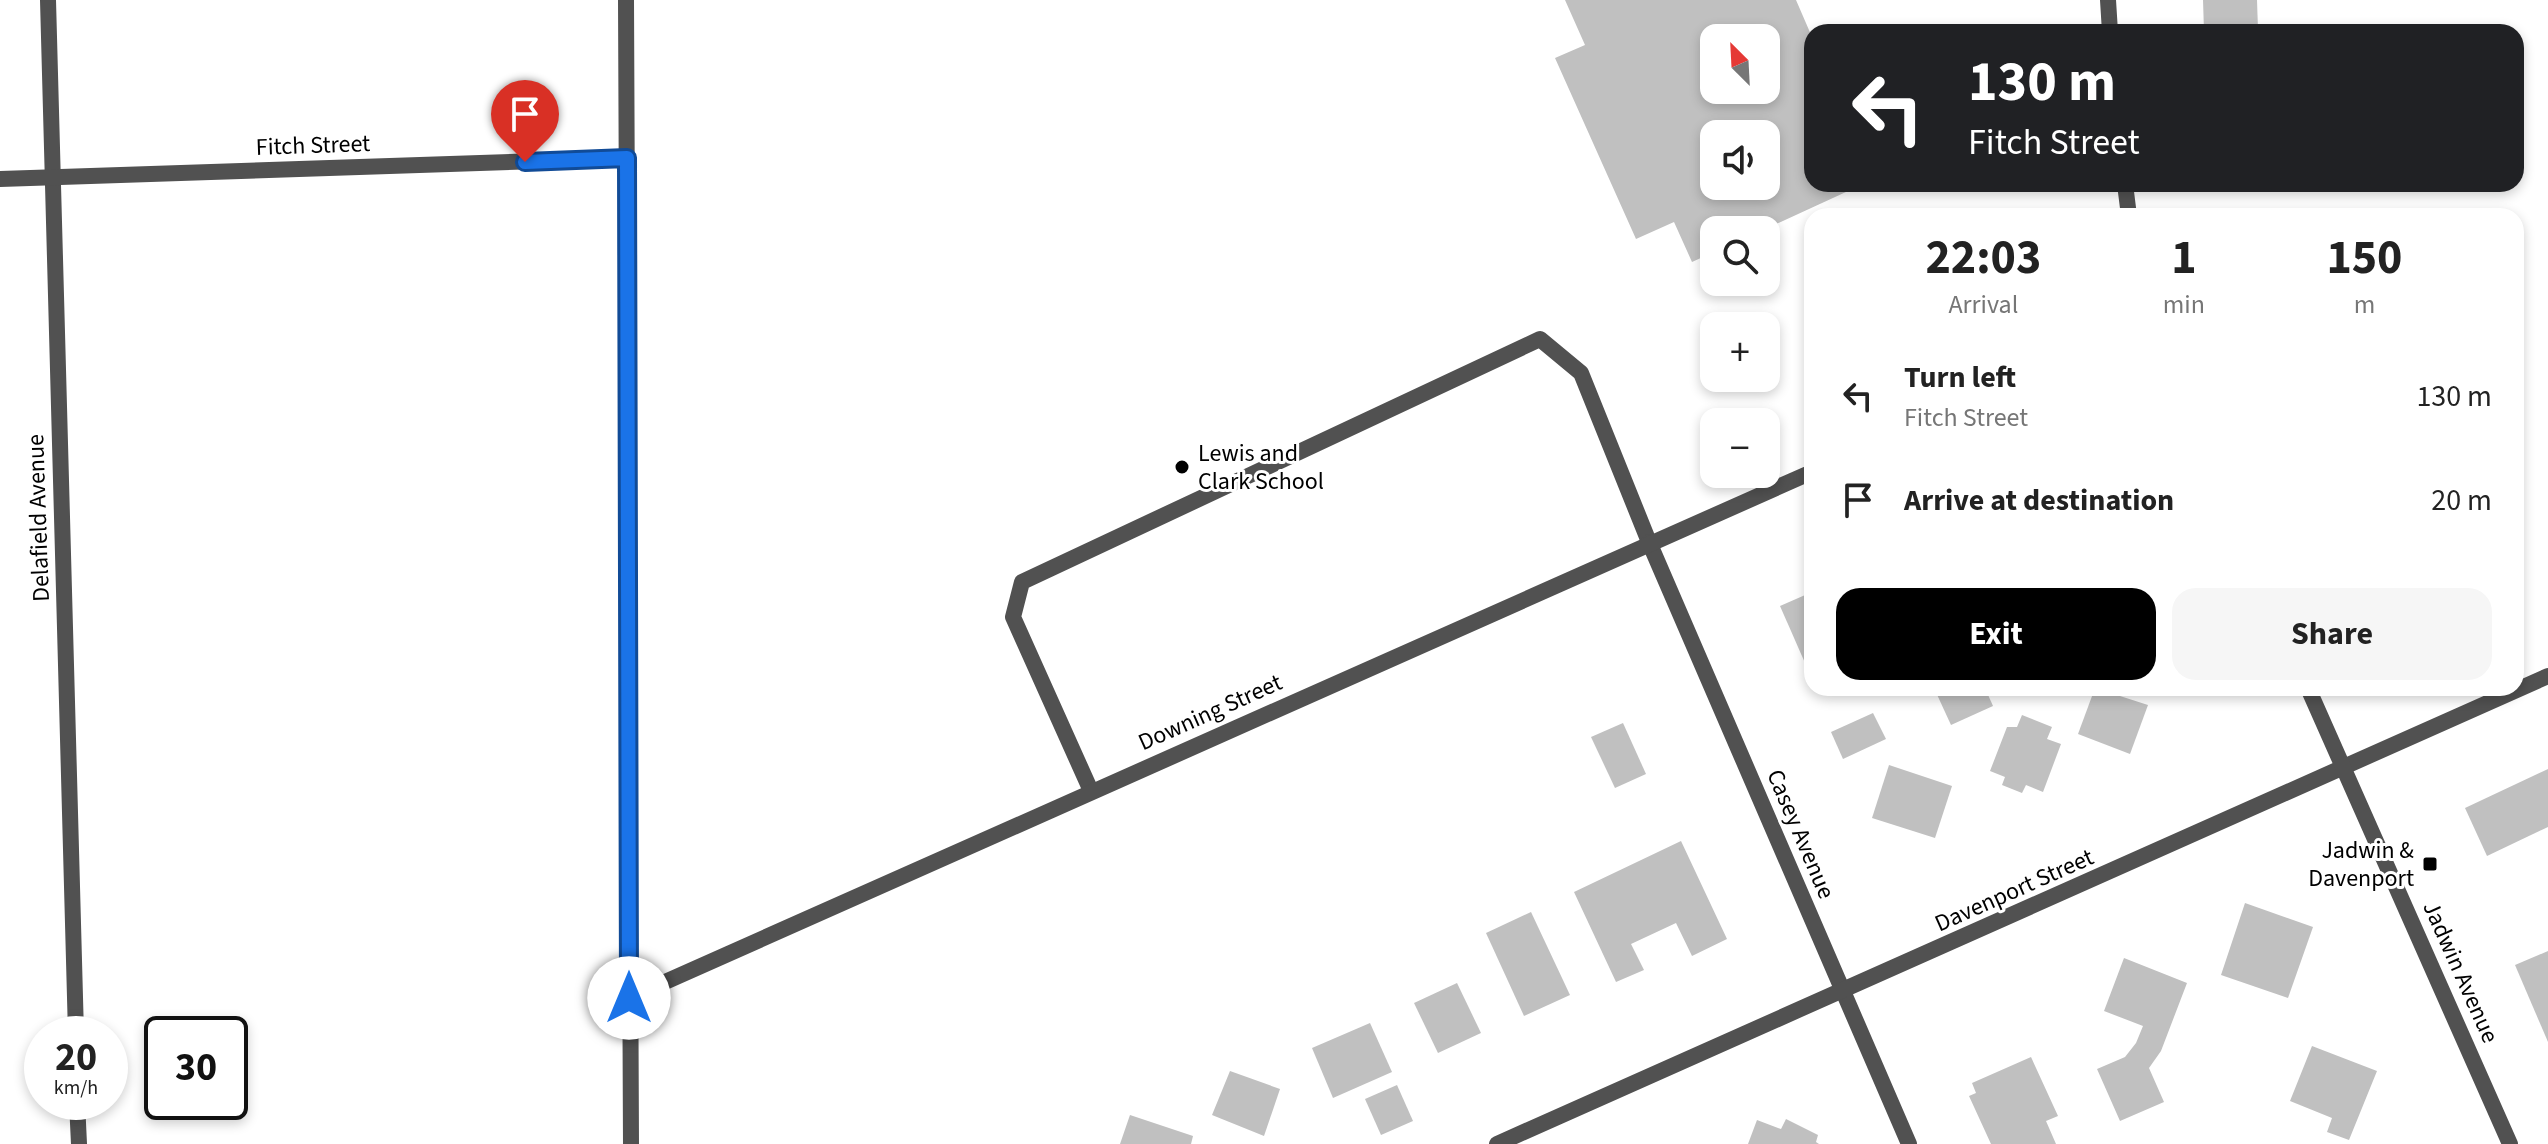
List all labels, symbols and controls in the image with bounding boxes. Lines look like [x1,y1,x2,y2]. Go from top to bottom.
north arrow [1700,24,1780,104]
map controls [1700,24,1780,488]
text: 130 m [1968,43,2116,122]
icon: left [1836,56,1940,160]
pin [491,80,559,162]
icon: arrive [503,92,547,136]
text: Fitch Street [1968,117,2140,168]
button: sound [1700,120,1780,200]
street label: Fitch Street [255,126,371,165]
button: search [1700,216,1780,296]
text: 22:03 [1925,224,2041,292]
text: 1 [2171,224,2197,292]
text: 150 [2326,224,2402,292]
text: Arrival [1948,286,2018,323]
text: min [2163,286,2205,323]
text: m [2354,286,2375,323]
button: + [1700,312,1780,392]
text: Turn left [1904,356,2016,399]
icon: left [1836,374,1880,418]
text: 130 m [2416,375,2492,418]
text: Fitch Street [1904,399,2028,436]
button: − [1700,408,1780,488]
street label: Delafield Avenue [18,433,59,602]
place label: Lewis and Clark School [1198,436,1324,499]
marker: Lewis and Clark School [1173,458,1191,476]
icon: arrive [1836,478,1880,522]
text: Arrive at destination [1904,479,2174,522]
text: 20 m [2431,479,2492,522]
button: Exit [1836,588,2156,680]
button: Share [2172,588,2492,680]
street label: Downing Street [1133,665,1288,760]
street label: Casey Avenue [1757,764,1844,904]
place label: Jadwin & Davenport [2308,833,2414,896]
street label: Davenport Street [1929,840,2099,941]
marker: Jadwin & Davenport [2421,855,2439,873]
street label: Jadwin Avenue [2414,896,2507,1049]
position arrow [587,956,671,1040]
speed limit sign: 30 [144,1016,248,1120]
text: 20 [55,1029,97,1086]
text: km/h [54,1074,98,1102]

